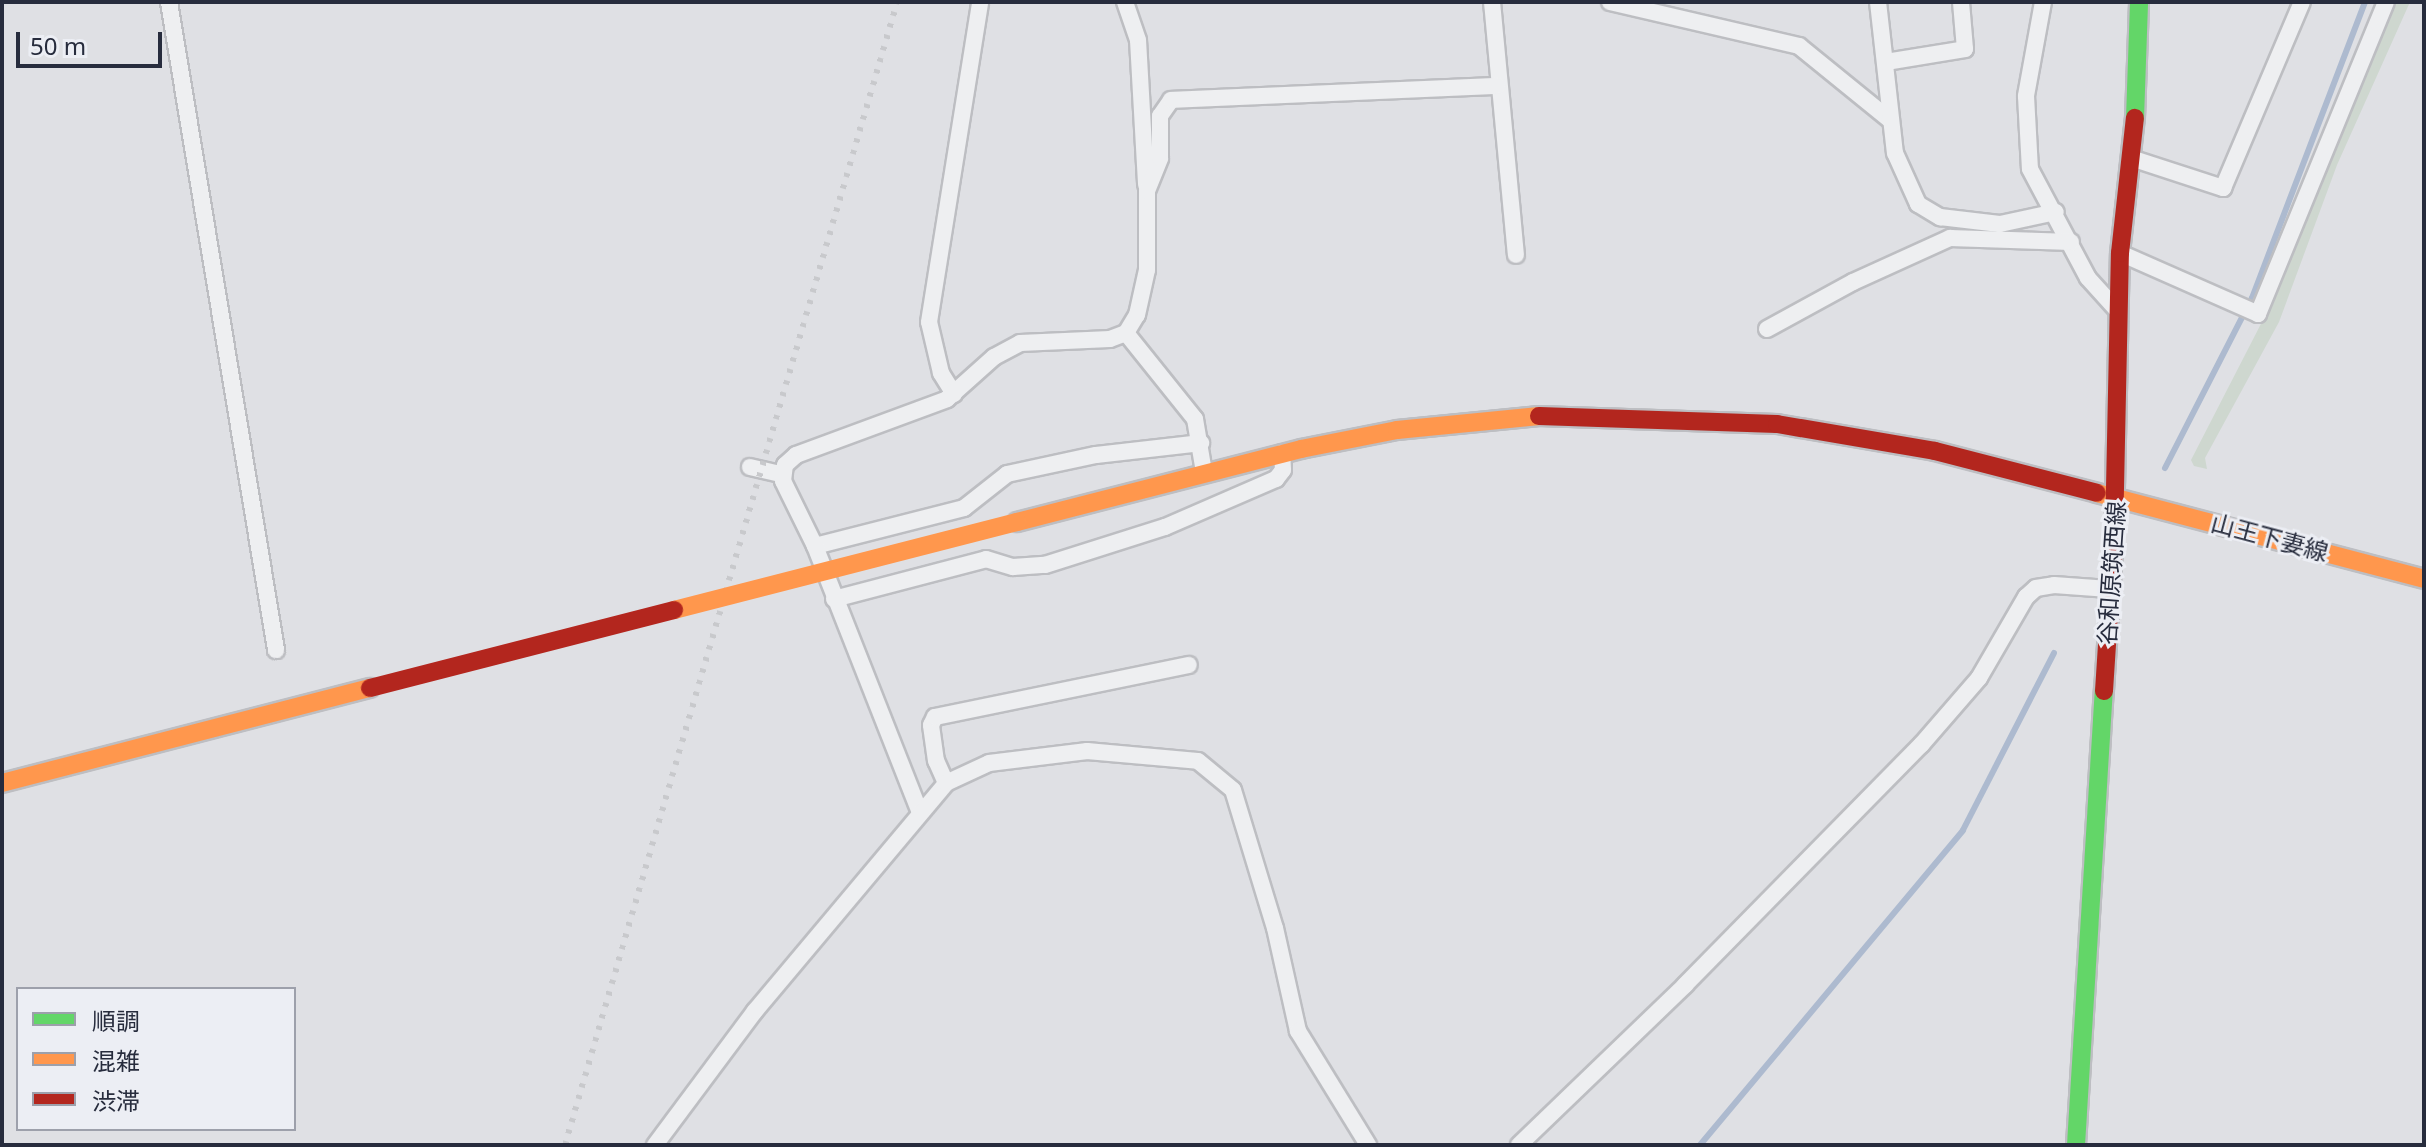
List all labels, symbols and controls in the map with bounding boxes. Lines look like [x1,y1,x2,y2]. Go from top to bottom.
scale bar [20,16,166,66]
text: 50 m [30,29,86,62]
street label: 谷和原筑西線 [2092,500,2130,646]
street label: 山王下妻線 [2208,508,2332,566]
legend [16,987,296,1131]
text: 順調 [92,1004,140,1037]
text: 混雑 [92,1044,140,1077]
text: 渋滞 [92,1084,140,1117]

